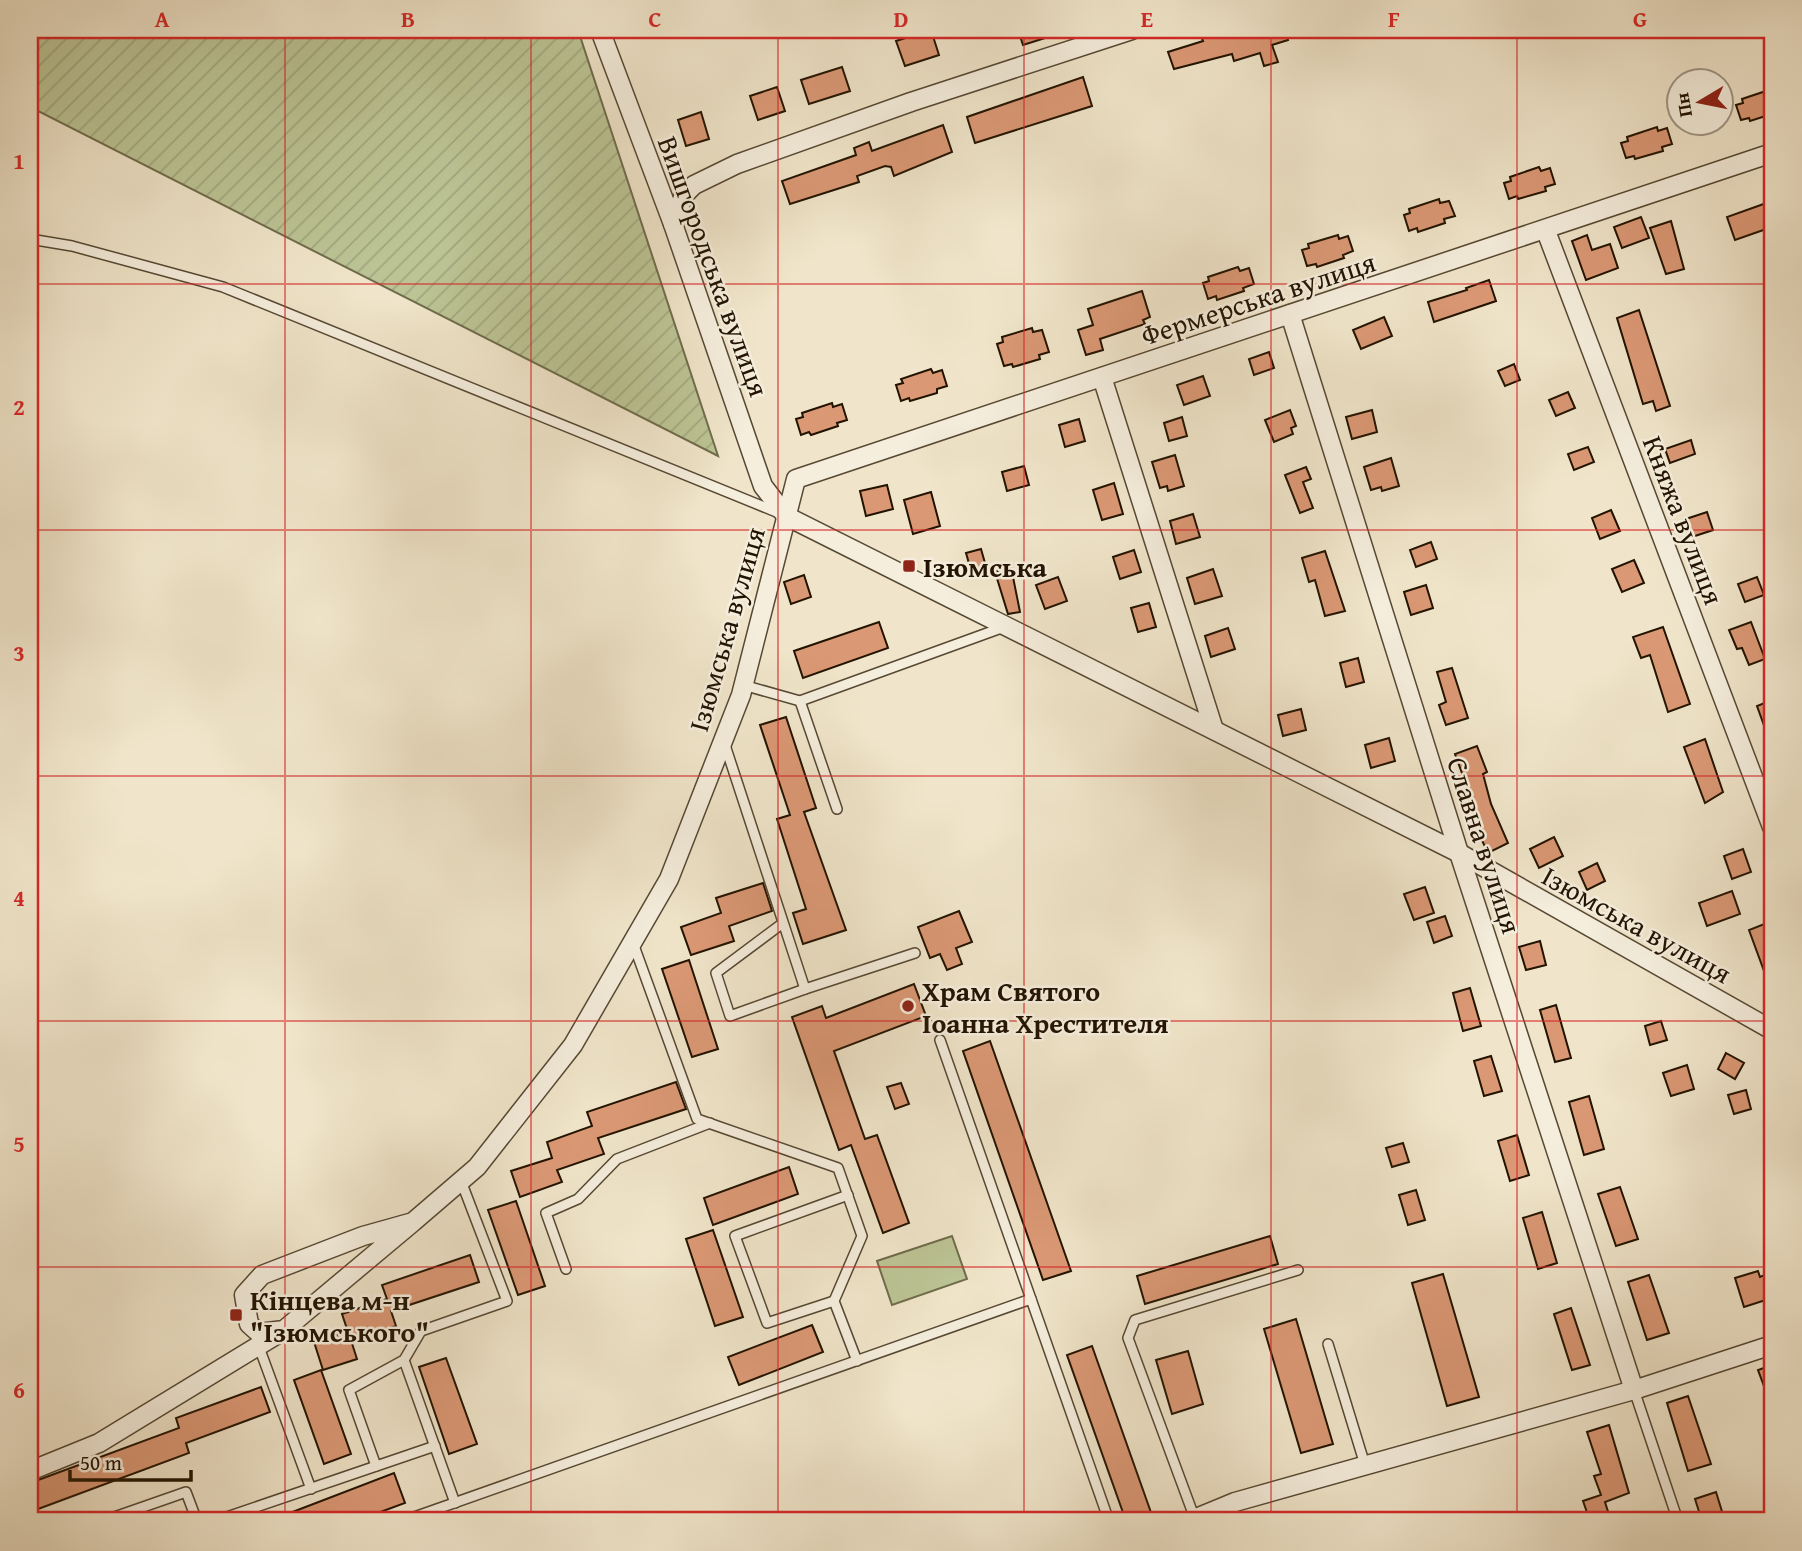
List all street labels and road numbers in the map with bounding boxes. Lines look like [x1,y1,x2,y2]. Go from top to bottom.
street label: Вишгородська вулиця [648,130,780,402]
street label: Фермерська вулиця [1135,241,1381,355]
street label: Княжа вулиця [1633,430,1735,610]
street label: Ізюмська вулиця [677,522,775,736]
street label: Славна вулиця [1437,751,1533,939]
street label: Ізюмська вулиця [1535,855,1739,993]

